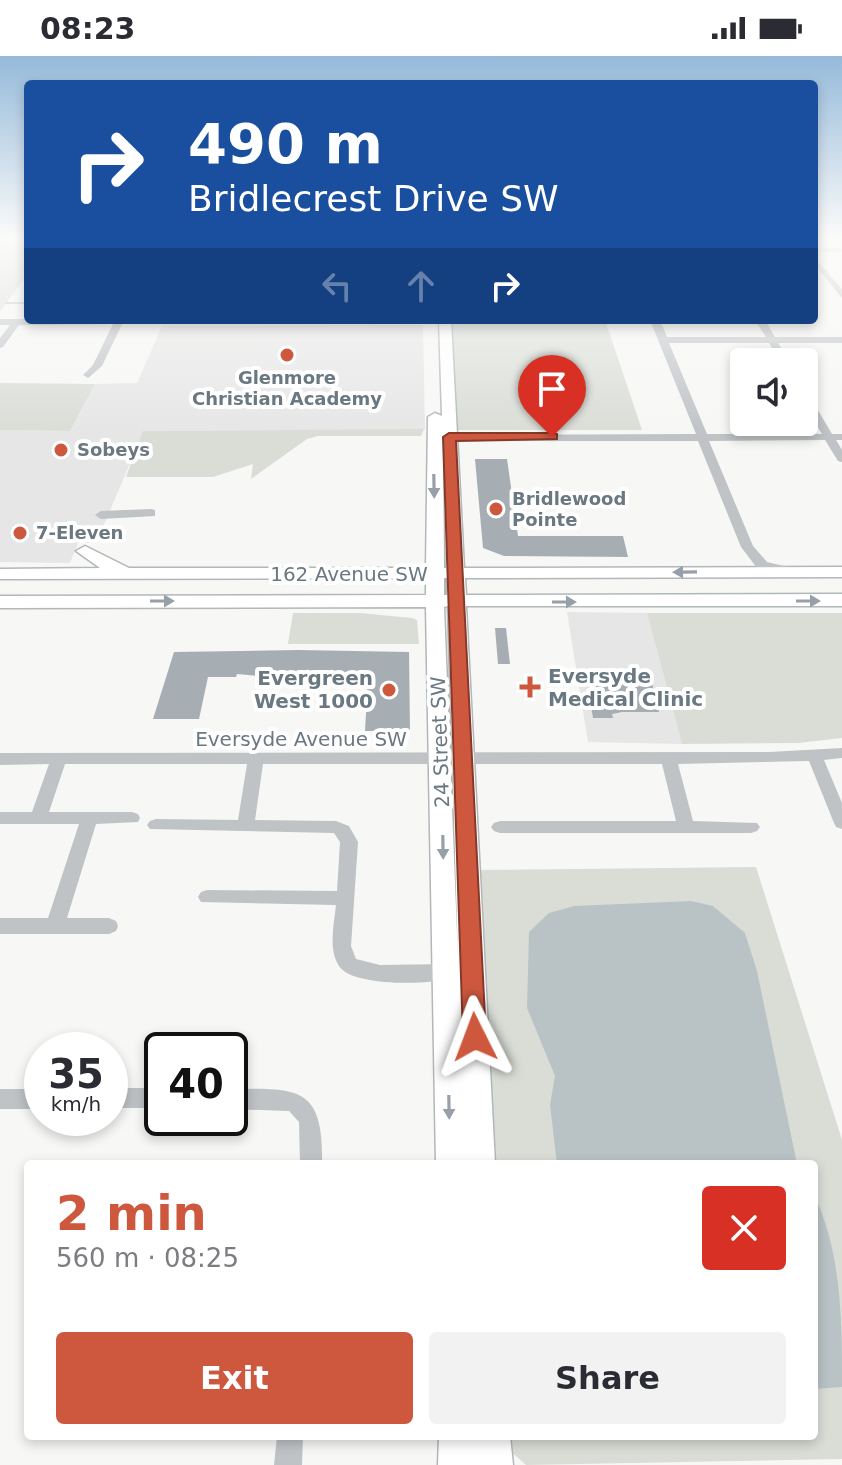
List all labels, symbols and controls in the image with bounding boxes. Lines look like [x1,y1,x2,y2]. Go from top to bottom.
text: 08:23 [40,11,136,46]
text: 490 m [188,111,383,176]
icon: right [56,112,160,216]
text: Bridlecrest Drive SW [188,178,559,219]
icon: left [315,264,359,308]
icon: ahead [399,264,443,308]
icon: right [483,264,527,308]
marker: Glenmore Christian Academy [278,346,296,364]
map controls [730,348,818,436]
button: sound [730,348,818,436]
pin [518,355,586,437]
place label: Glenmore Christian Academy [192,367,382,409]
icon: arrive [530,367,574,411]
place label: Sobeys [77,439,150,460]
marker: Sobeys [52,441,70,459]
one-way arrow [428,474,440,499]
place label: Bridlewood Pointe [512,488,626,530]
marker: Bridlewood Pointe [487,500,505,518]
place label: 7-Eleven [36,522,123,543]
marker: 7-Eleven [11,524,29,542]
street label: 162 Avenue SW [270,562,428,586]
one-way arrow [672,566,697,579]
one-way arrow [150,595,175,607]
one-way arrow [796,595,821,607]
one-way arrow [552,596,577,608]
place label: Eversyde Medical Clinic [548,664,703,711]
place label: Evergreen West 1000 [254,666,373,713]
street label: 24 Street SW [426,676,454,808]
marker: Eversyde Medical Clinic [519,676,541,698]
marker: Evergreen West 1000 [380,681,398,699]
street label: Eversyde Avenue SW [195,727,407,751]
one-way arrow [437,835,450,860]
position arrow [433,995,517,1079]
speed limit sign: 40 [144,1032,248,1136]
text: 35 [48,1051,104,1097]
text: km/h [51,1092,101,1116]
one-way arrow [443,1095,456,1120]
text: 2 min [56,1185,207,1241]
button: close [702,1186,786,1270]
text: 560 m · 08:25 [56,1243,239,1273]
button: Exit [56,1332,413,1424]
button: Share [429,1332,786,1424]

